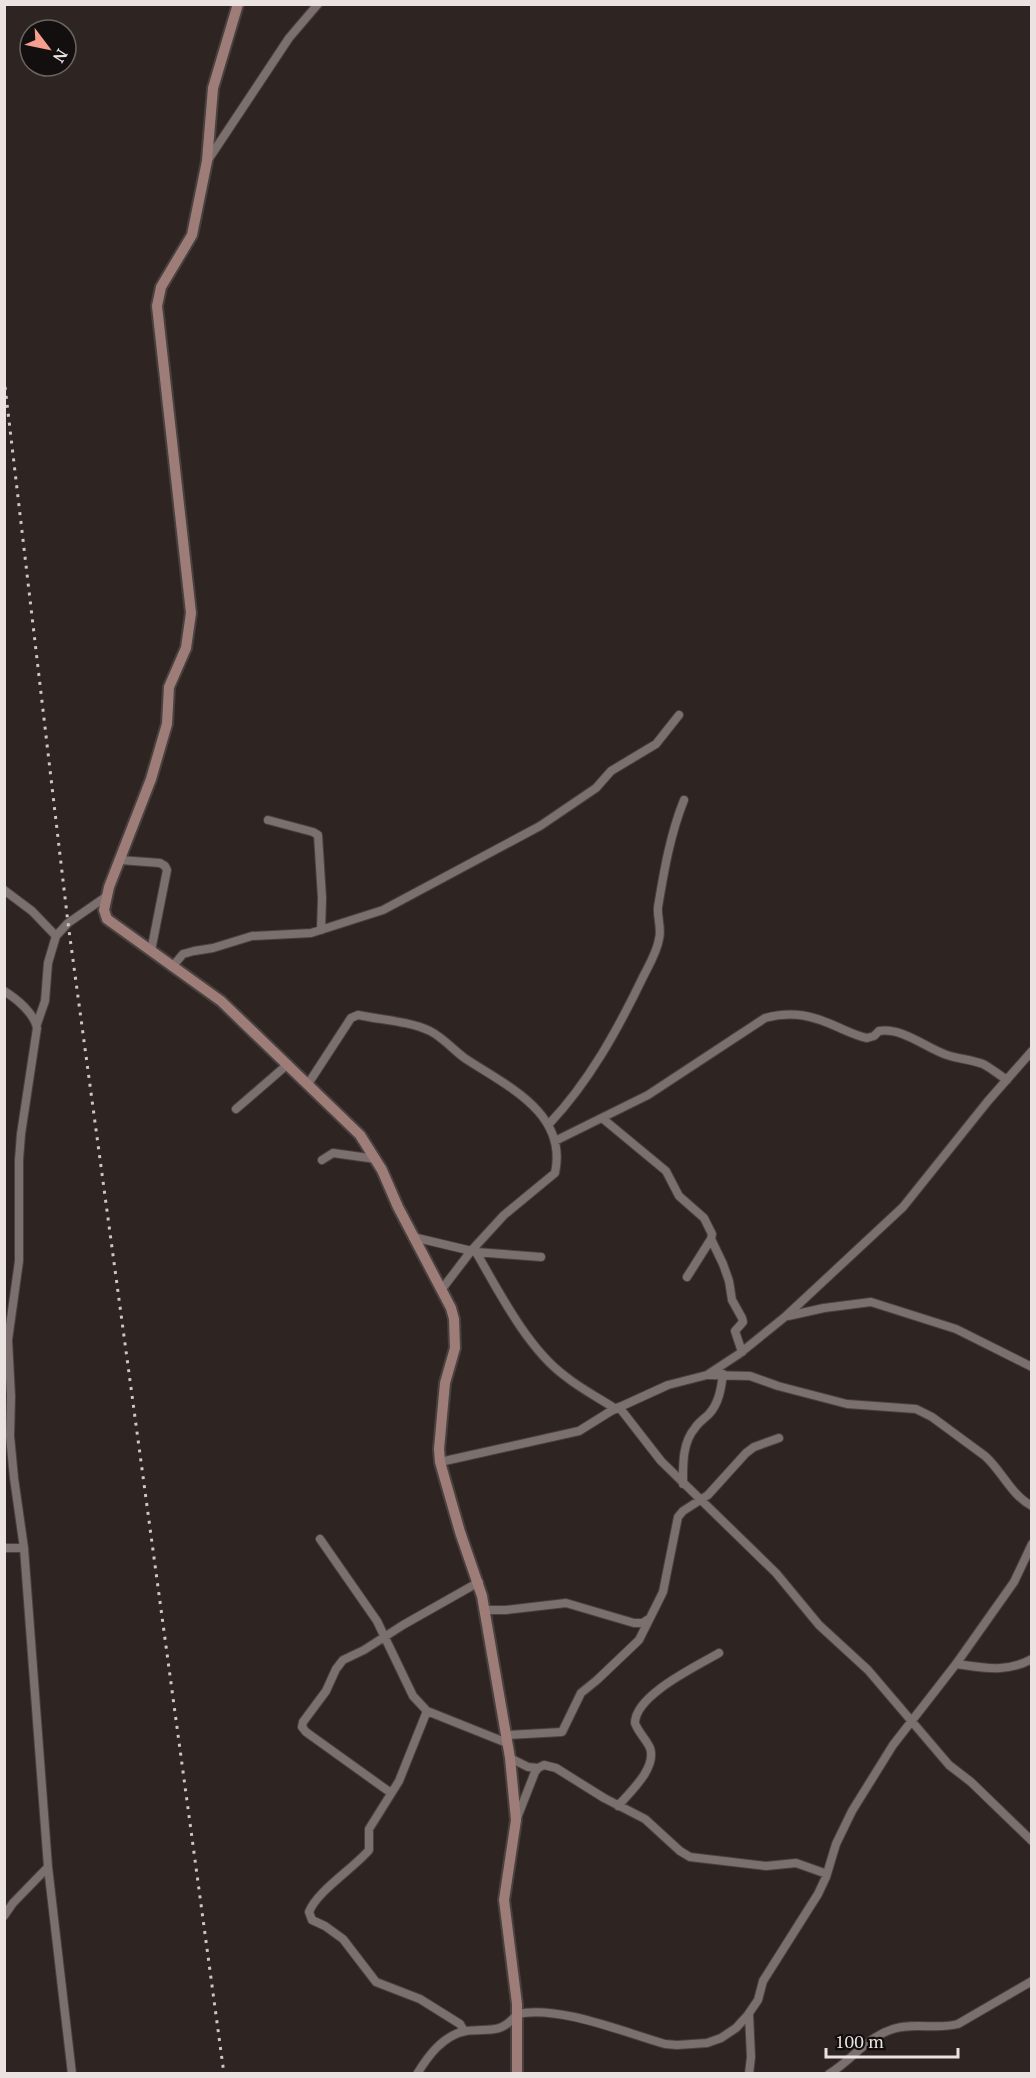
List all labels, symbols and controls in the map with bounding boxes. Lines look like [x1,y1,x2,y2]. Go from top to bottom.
north arrow [18,18,78,78]
text: N [48,45,73,67]
scale bar [826,2021,958,2059]
text: 100 m [835,2029,884,2053]

